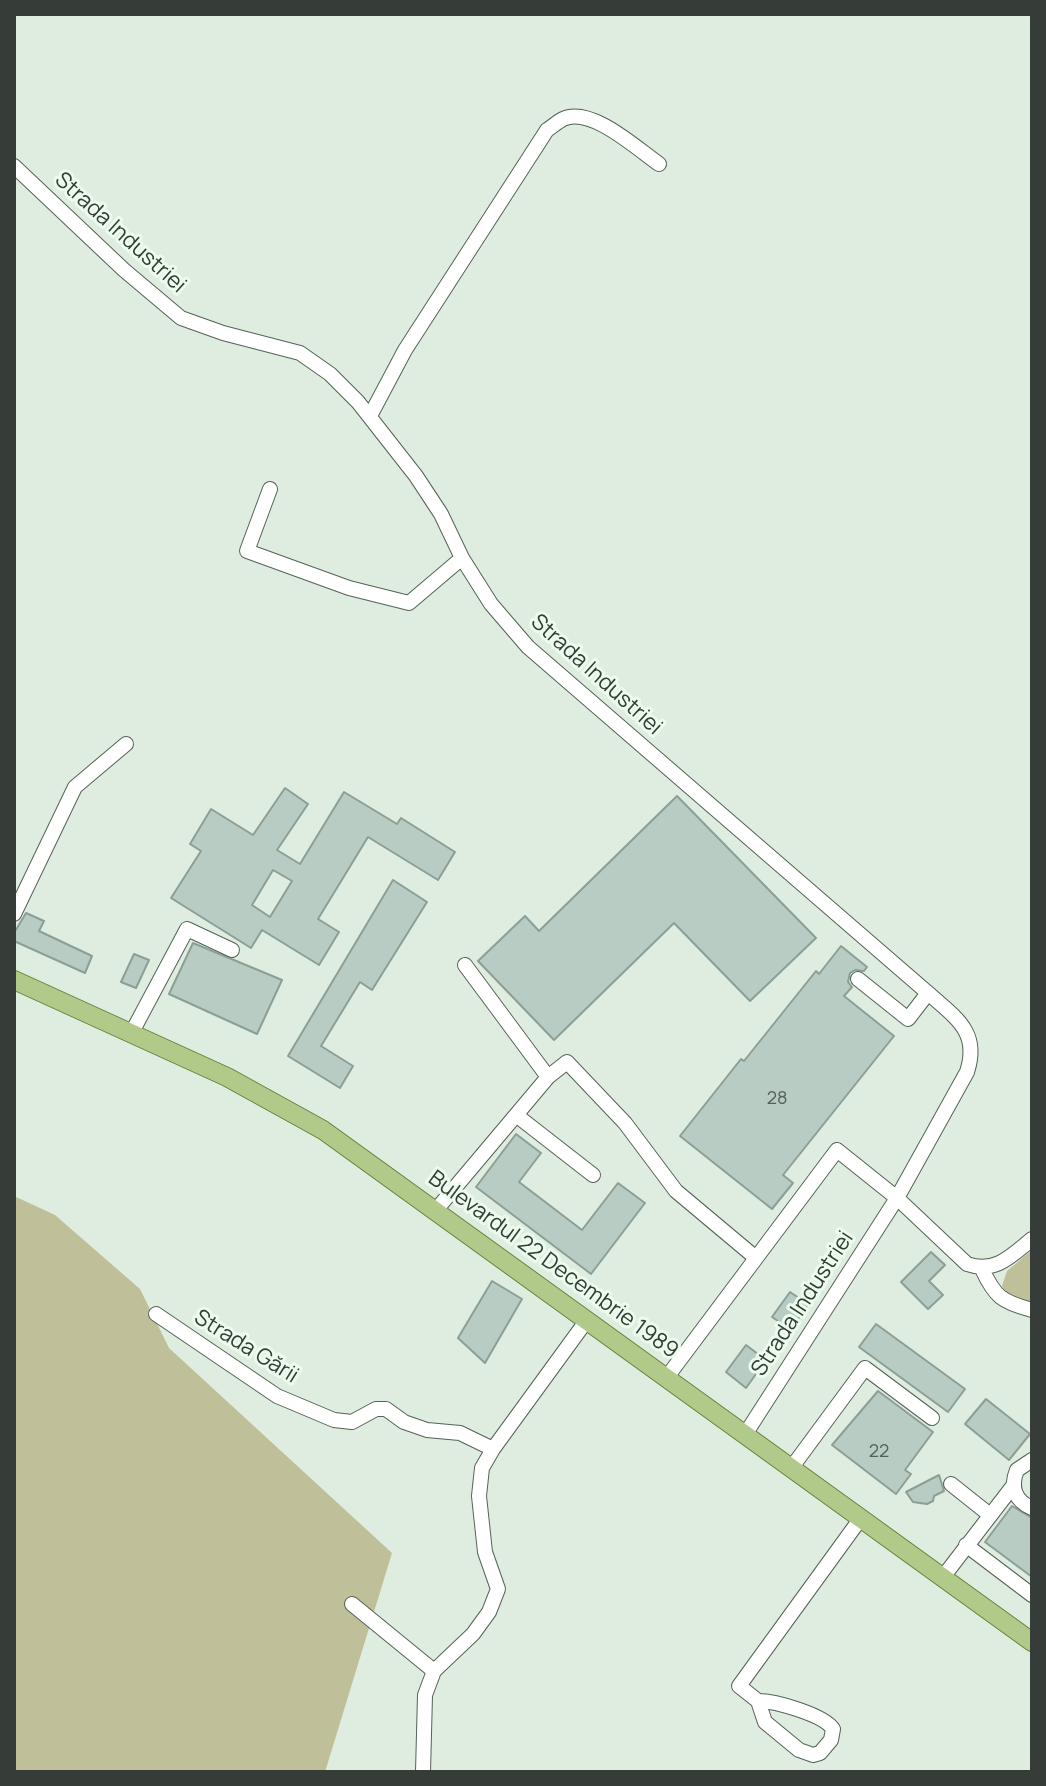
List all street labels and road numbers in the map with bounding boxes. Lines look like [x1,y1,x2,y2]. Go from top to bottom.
street label: Strada Industriei [49,167,191,299]
street label: Strada Industriei [525,609,667,741]
street label: Bulevardul 22 Decembrie 1989 [423,1165,683,1365]
street label: Strada Industriei [746,1227,860,1381]
street label: Strada Gării [189,1305,303,1389]

